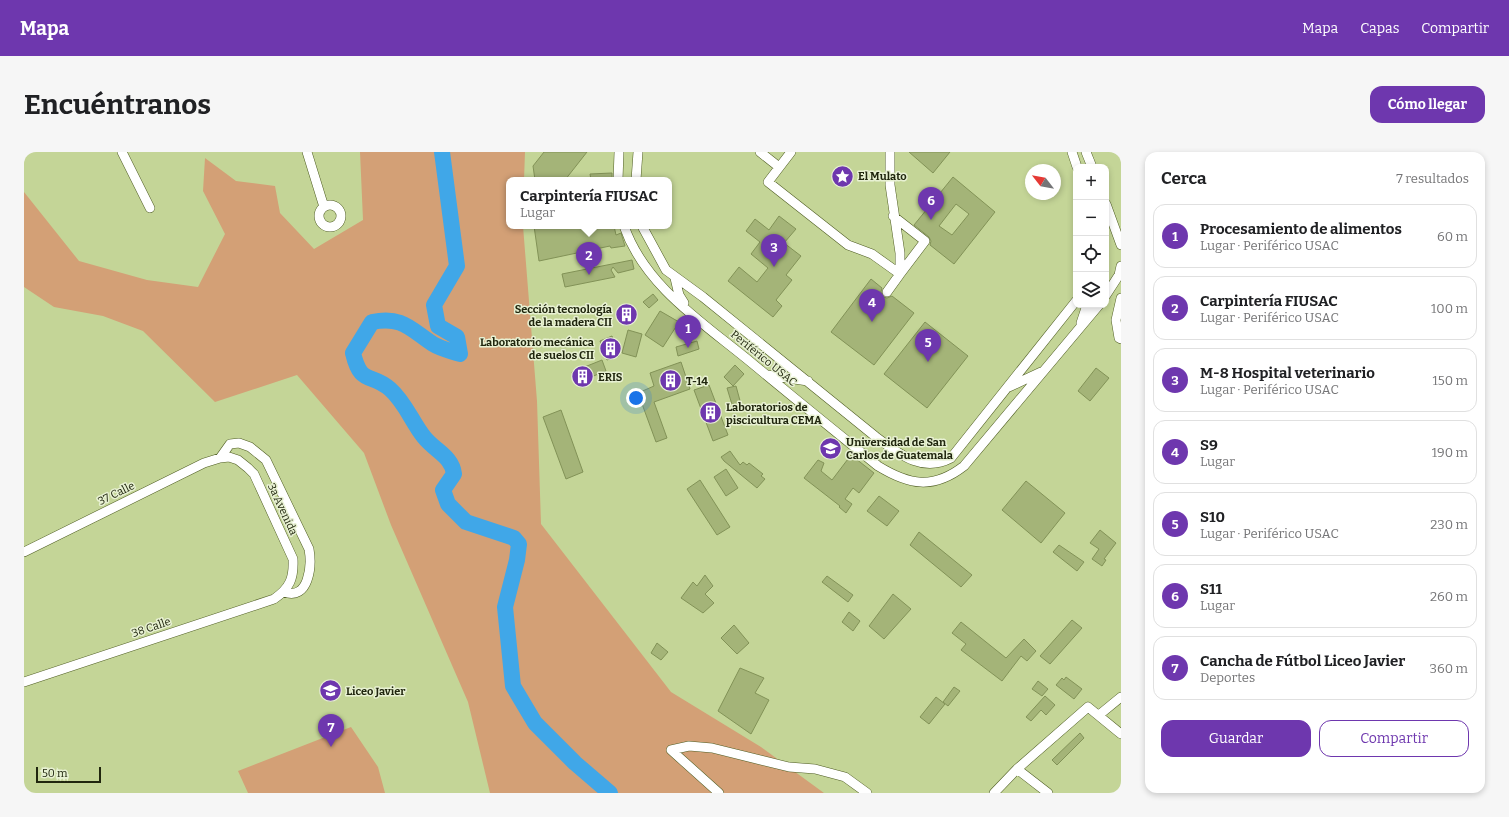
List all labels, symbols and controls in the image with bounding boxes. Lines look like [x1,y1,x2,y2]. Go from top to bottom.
text: Mapa [20,17,69,40]
text: Mapa [1302,20,1338,37]
text: Capas [1360,20,1399,37]
text: Compartir [1421,20,1489,37]
button: Cómo llegar [1370,86,1485,123]
text: Encuéntranos [24,88,211,121]
place icon: El Mulato [829,163,855,189]
north arrow [1025,164,1061,200]
map controls [1073,164,1109,308]
button: + [1073,164,1109,200]
text: Cerca [1161,168,1206,189]
place label: El Mulato [858,170,907,183]
text: 7 resultados [1396,171,1469,186]
popup [506,177,672,229]
text: Carpintería FIUSAC [520,187,658,205]
pin: 6 [918,187,944,220]
button: − [1073,200,1109,236]
text: Lugar [520,205,555,220]
text: Procesamiento de alimentos [1200,220,1402,238]
text: 1 [1172,229,1178,244]
text: 60 m [1437,229,1468,244]
pin: 3 [761,234,787,267]
button: locate [1073,236,1109,272]
text: Lugar · Periférico USAC [1200,238,1339,253]
pin: 2 [576,242,602,275]
button: layers [1073,272,1109,308]
pin: 4 [859,289,885,322]
text: Carpintería FIUSAC [1200,292,1338,310]
text: 2 [1171,301,1179,316]
text: 100 m [1431,301,1468,316]
building icon: Sección tecnología de la madera CII [614,302,640,328]
place label: Sección tecnología de la madera CII [515,303,613,329]
text: Lugar · Periférico USAC [1200,310,1339,325]
pin: 1 [675,315,701,348]
street label: Periférico USAC [728,328,799,389]
pin: 5 [915,329,941,362]
building icon: Laboratorio mecánica de suelos CII [597,335,623,361]
place label: Laboratorio mecánica de suelos CII [480,336,595,362]
building icon: ERIS [570,364,596,390]
text: M-8 Hospital veterinario [1200,364,1375,382]
building icon: T-14 [657,368,683,394]
place label: ERIS [598,371,623,384]
text: 3 [1171,373,1179,388]
text: 150 m [1432,373,1468,388]
place label: T-14 [686,375,708,388]
text: Lugar · Periférico USAC [1200,382,1339,397]
your location [626,388,646,408]
building icon: Laboratorios de piscicultura CEMA [698,400,724,426]
place label: Laboratorios de piscicultura CEMA [726,401,822,427]
school or university icon: Universidad de San Carlos de Guatemala [817,435,843,461]
place label: Universidad de San Carlos de Guatemala [846,436,954,462]
text: S9 [1200,436,1218,454]
text: 4 [1171,445,1179,460]
text: 190 m [1432,445,1468,460]
text: Lugar [1200,454,1235,469]
street label: 37 Calle [96,479,137,508]
street label: 3a Avenida [265,481,300,537]
text: S10 [1200,508,1225,526]
text: 5 [1171,517,1179,532]
text: 230 m [1430,517,1468,532]
text: Lugar · Periférico USAC [1200,526,1339,541]
text: S11 [1200,580,1222,598]
text: 6 [1171,589,1179,604]
text: 260 m [1430,589,1468,604]
text: Lugar [1200,598,1235,613]
street label: 38 Calle [130,615,172,640]
text: Cancha de Fútbol Liceo Javier [1200,652,1405,670]
text: 7 [1172,661,1179,676]
text: 360 m [1430,661,1468,676]
text: Deportes [1200,670,1255,685]
school or university icon: Liceo Javier [317,678,343,704]
place label: Liceo Javier [346,685,406,698]
pin: 7 [318,714,344,747]
button: Guardar [1161,720,1311,757]
button: Compartir [1319,720,1469,757]
scale bar [36,765,101,784]
text: 50 m [42,767,68,780]

